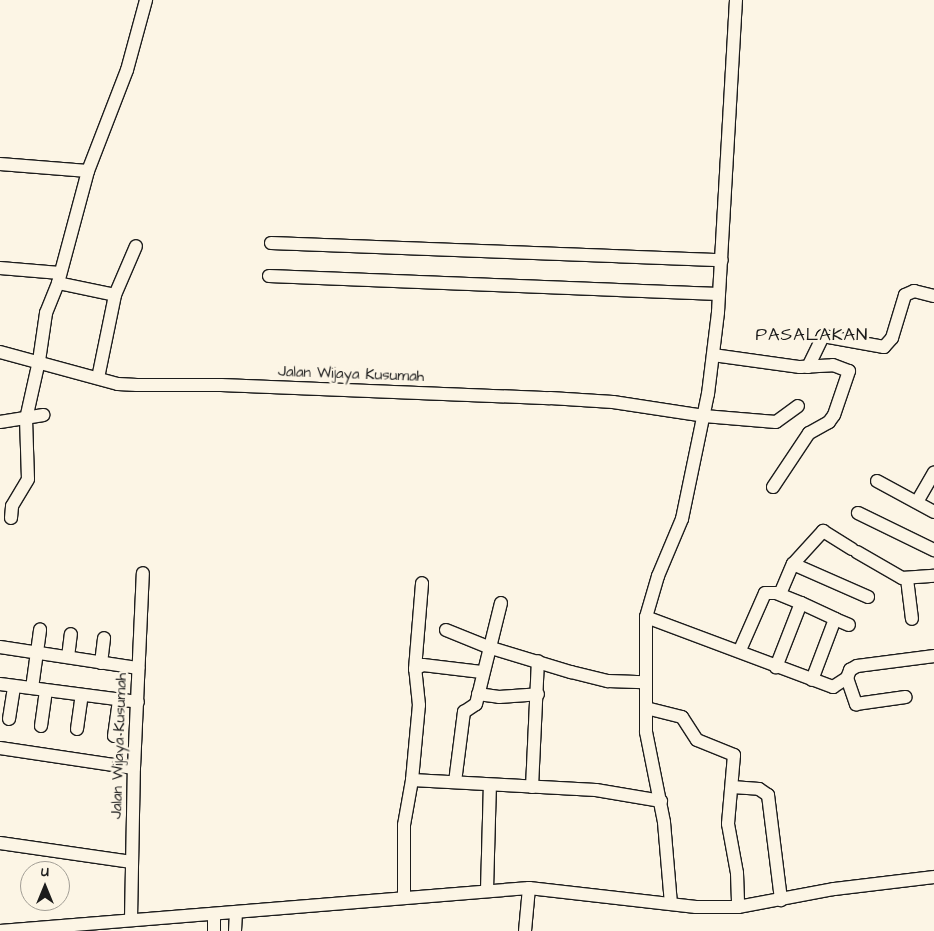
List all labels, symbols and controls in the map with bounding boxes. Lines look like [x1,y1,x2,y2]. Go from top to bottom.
district label: PASALAKAN [754,324,870,346]
street label: Jalan Wijaya Kusumah [278,362,424,386]
street label: Jalan Wijaya Kusumah [107,673,131,819]
north arrow [20,861,70,911]
text: U [41,862,49,882]

